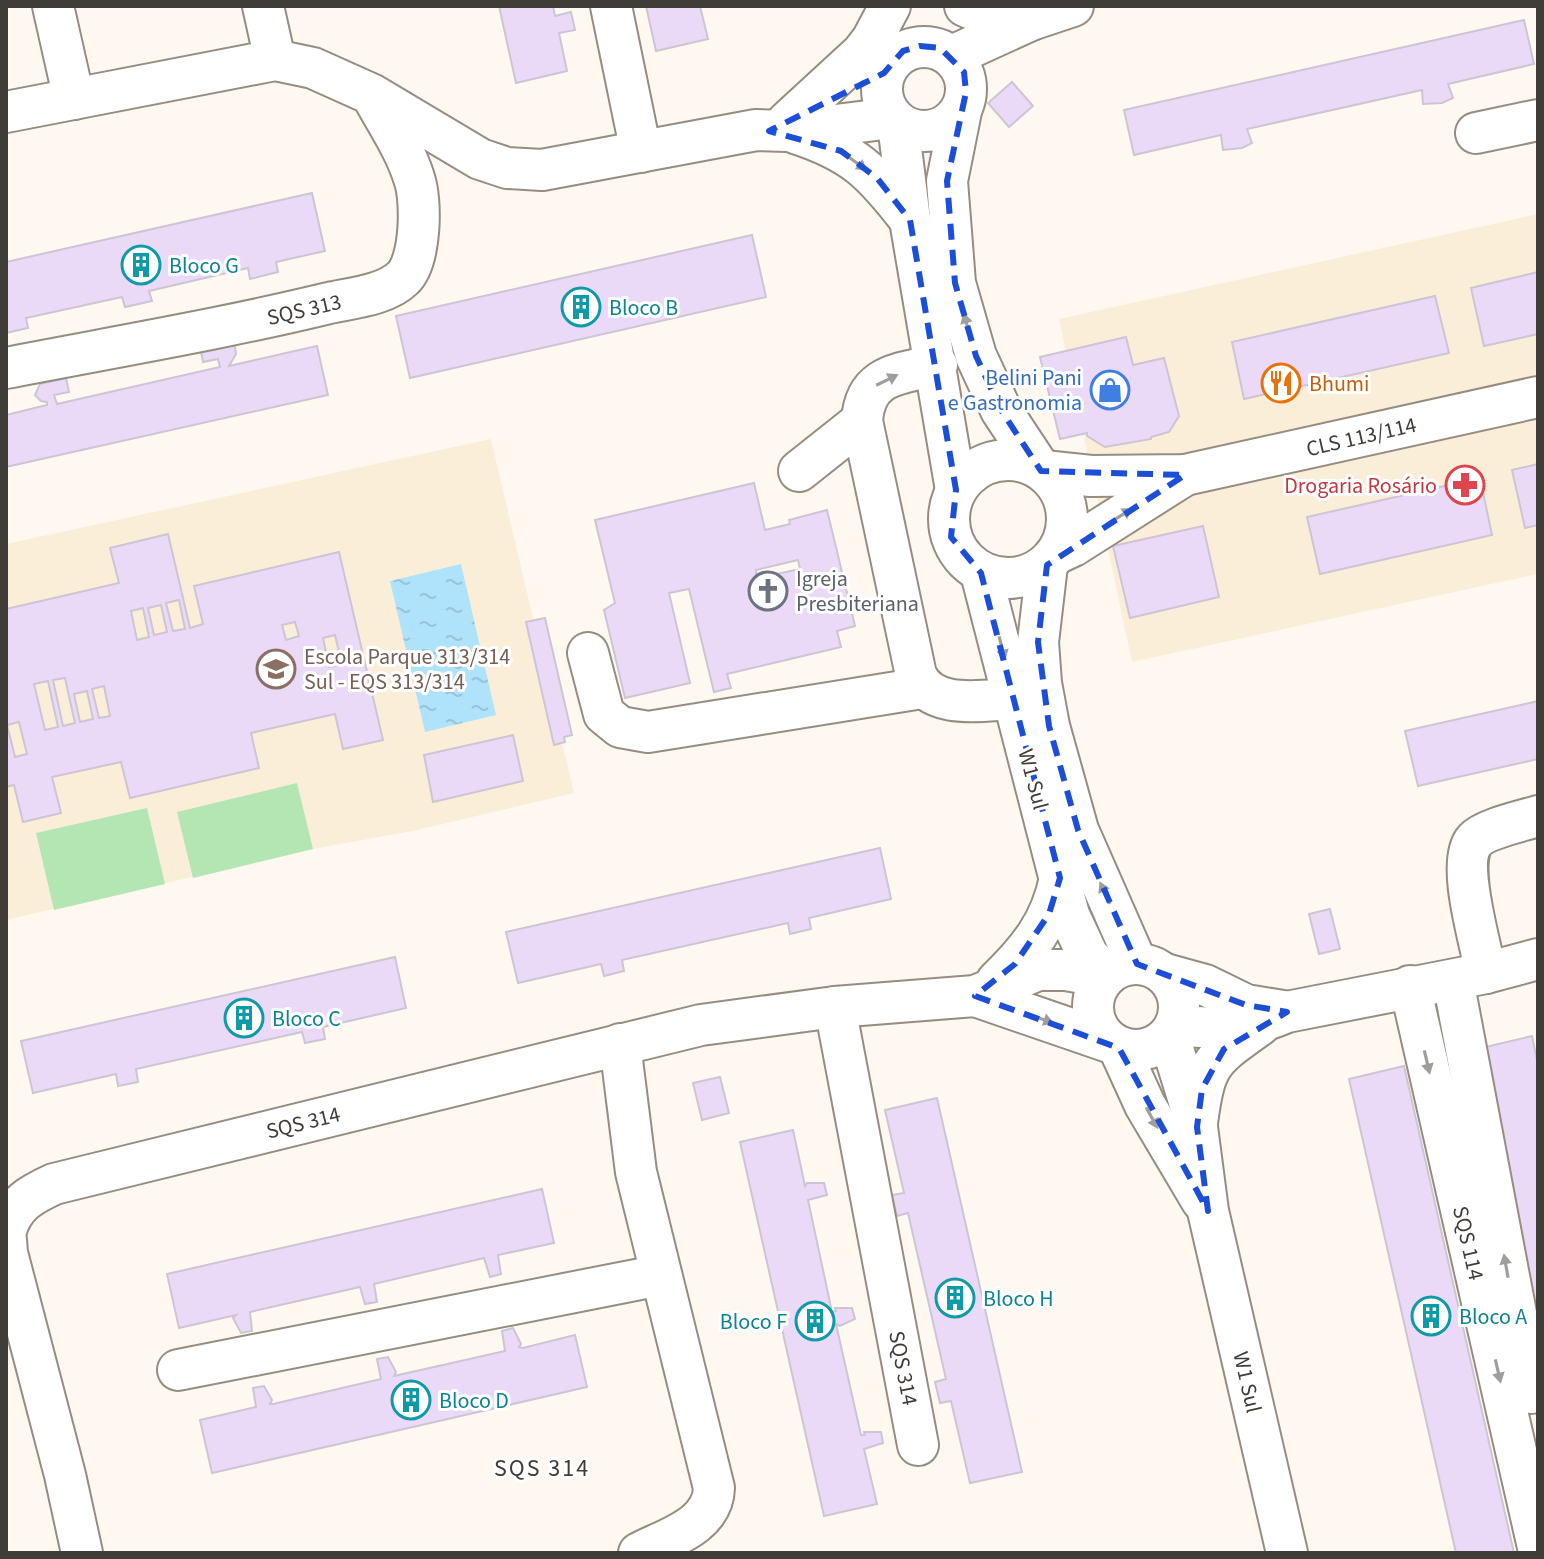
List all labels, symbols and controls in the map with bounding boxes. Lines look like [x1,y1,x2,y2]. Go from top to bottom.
one-way arrow [847,155,868,170]
building icon: Bloco G [120,244,162,286]
place label: Bloco G [169,250,239,282]
street label: SQS 313 [264,286,345,334]
building icon: Bloco B [560,286,602,328]
place label: Bloco B [609,292,678,324]
one-way arrow [960,313,973,337]
place label: Belini Pani e Gastronomia [948,362,1082,419]
restaurant icon: Bhumi [1260,362,1302,404]
place label: Bhumi [1309,368,1370,400]
shop icon: Belini Pani e Gastronomia [1089,369,1131,411]
one-way arrow [875,373,898,387]
street label: CLS 113/114 [1303,409,1420,465]
pharmacy icon: Drogaria Rosário [1444,464,1486,506]
place label: Drogaria Rosário [1284,470,1437,502]
one-way arrow [1111,509,1133,523]
place label: Igreja Presbiteriana [796,563,919,620]
church icon: Igreja Presbiteriana [747,570,789,612]
one-way arrow [997,636,1009,661]
place label: Escola Parque 313/314 Sul - EQS 313/314 [304,641,510,698]
school or university icon: Escola Parque 313/314 Sul - EQS 313/314 [255,648,297,690]
street label: W1 Sul [1010,745,1057,813]
one-way arrow [1098,881,1112,904]
building icon: Bloco C [223,997,265,1039]
place label: Bloco C [272,1003,341,1035]
one-way arrow [1030,1013,1054,1025]
one-way arrow [1421,1050,1434,1075]
street label: SQS 314 [263,1098,344,1148]
one-way arrow [1145,1107,1159,1129]
street label: SQS 114 [1444,1203,1492,1284]
one-way arrow [1499,1253,1511,1278]
building icon: Bloco H [934,1277,976,1319]
place label: Bloco H [983,1283,1054,1315]
building icon: Bloco A [1410,1295,1452,1337]
building icon: Bloco F [794,1300,836,1342]
place label: Bloco A [1459,1301,1527,1333]
place label: Bloco F [720,1306,787,1338]
street label: SQS 314 [880,1328,926,1408]
street label: W1 Sul [1224,1348,1270,1416]
one-way arrow [1492,1358,1505,1383]
building icon: Bloco D [390,1379,432,1421]
place label: Bloco D [439,1385,509,1417]
district label: SQS 314 [494,1451,590,1486]

